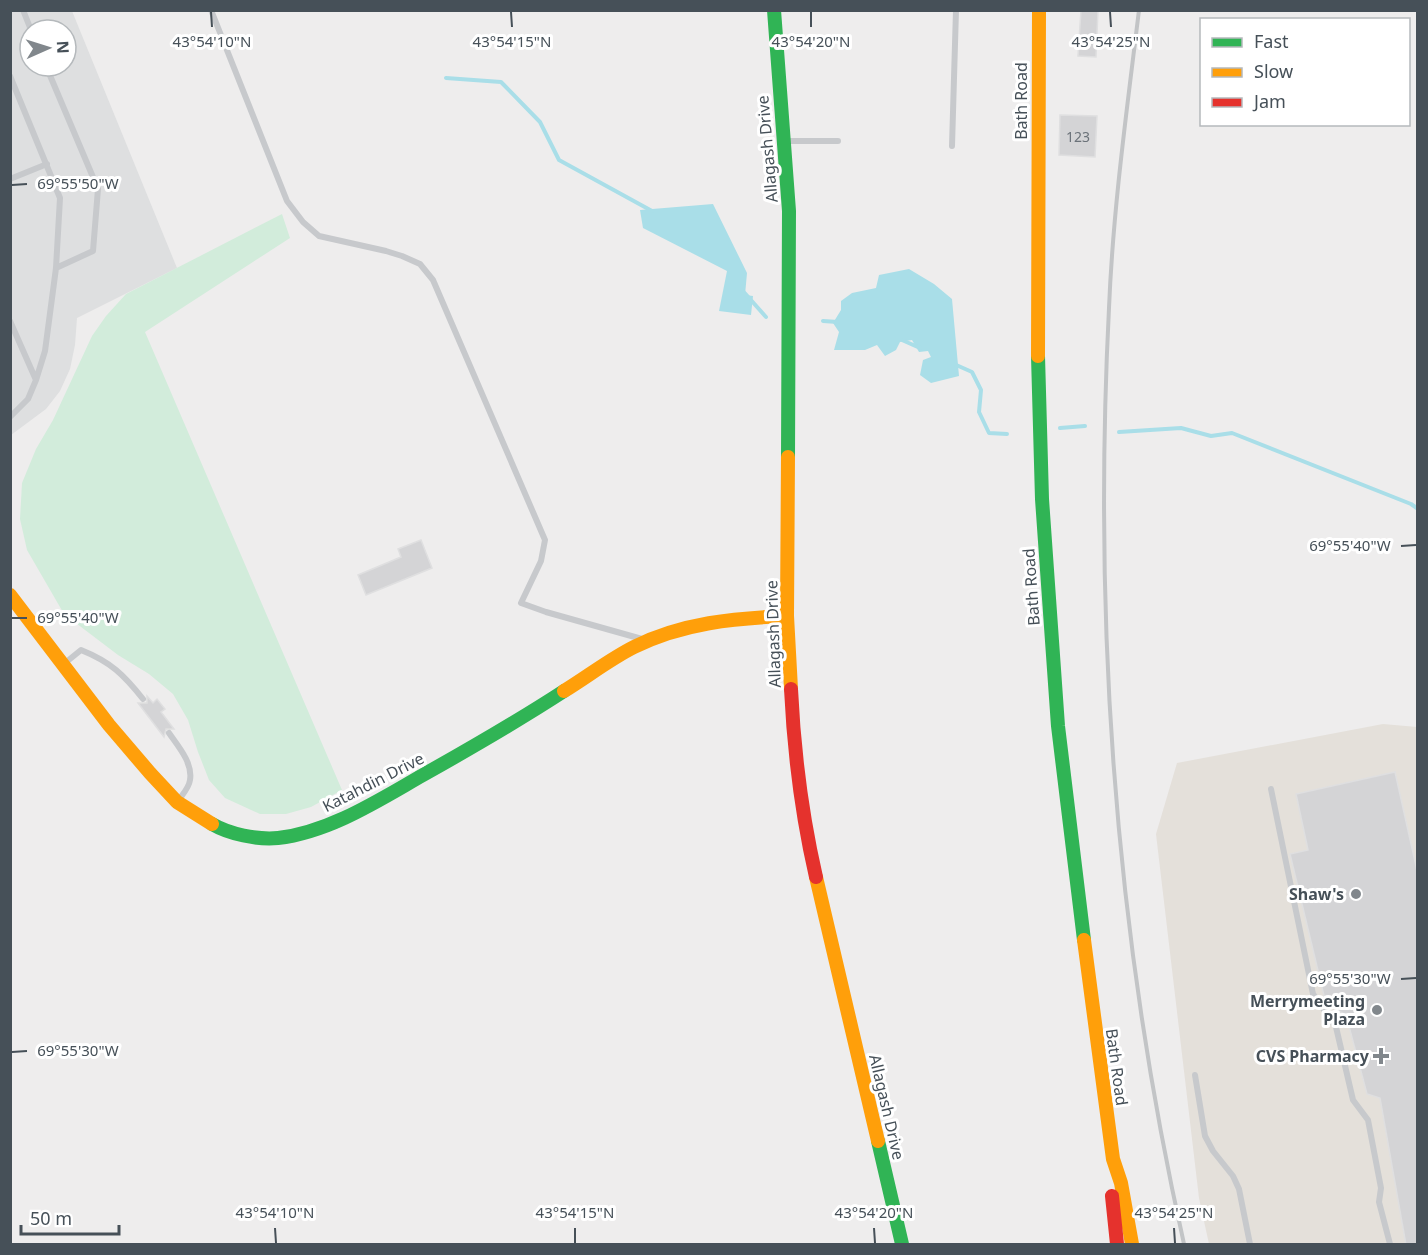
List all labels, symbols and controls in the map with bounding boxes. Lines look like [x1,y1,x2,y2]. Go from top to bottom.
north arrow [18,18,78,78]
legend [1200,18,1410,126]
text: Fast [1254,29,1289,53]
text: 43°54'10"N [173,31,251,51]
text: 43°54'15"N [473,31,551,51]
text: 43°54'20"N [772,31,850,51]
text: 43°54'25"N [1072,31,1150,51]
text: N [52,40,74,54]
text: Slow [1254,59,1293,83]
street label: Bath Road [1010,62,1032,140]
text: Jam [1252,89,1286,113]
street label: Allagash Drive [751,94,783,204]
house number: 123 [1066,127,1090,146]
text: 69°55'50"W [37,173,119,193]
text: 69°55'40"W [1309,535,1391,555]
street label: Bath Road [1017,547,1045,627]
street label: Allagash Drive [760,580,786,688]
text: 69°55'40"W [37,607,119,627]
street label: Katahdin Drive [319,747,427,817]
place label: Shaw's [1289,883,1344,905]
marker: Shaw's [1349,887,1363,901]
text: 69°55'30"W [1309,968,1391,988]
place label: Merrymeeting Plaza [1250,990,1365,1030]
marker: Merrymeeting Plaza [1370,1003,1384,1017]
street label: Bath Road [1101,1027,1133,1107]
text: 69°55'30"W [37,1040,119,1060]
place label: CVS Pharmacy [1256,1045,1370,1067]
marker: CVS Pharmacy [1374,1049,1388,1063]
street label: Allagash Drive [864,1052,910,1162]
scale bar [21,1198,118,1236]
text: 43°54'10"N [236,1202,314,1222]
text: 43°54'15"N [536,1202,614,1222]
text: 43°54'20"N [835,1202,913,1222]
text: 43°54'25"N [1135,1202,1213,1222]
text: 50 m [30,1206,72,1230]

